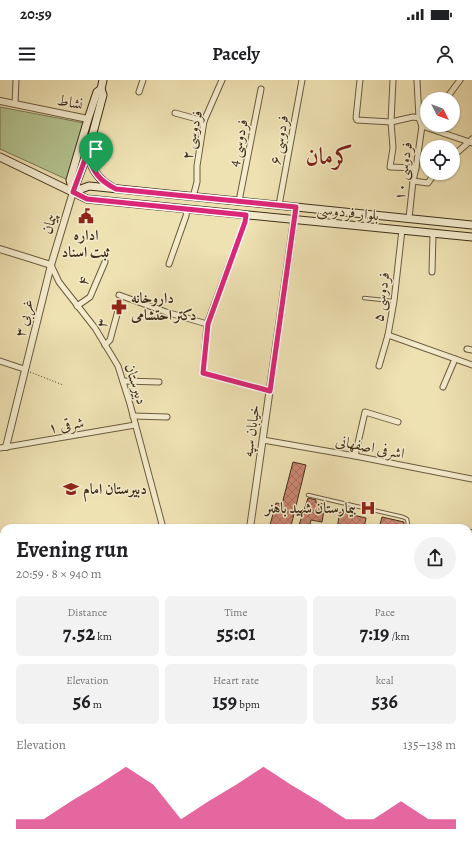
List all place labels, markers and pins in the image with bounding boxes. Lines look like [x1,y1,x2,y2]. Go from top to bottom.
pin [79,132,113,173]
public building icon: اداره ثبت اسناد [77,207,95,225]
place label: اداره ثبت اسناد [62,225,110,262]
place label: داروخانه دکتر احتشامی [130,288,196,325]
pharmacy icon: داروخانه دکتر احتشامی [110,298,128,316]
place label: دبیرستان امام [83,479,147,502]
school or university icon: دبیرستان امام [62,480,80,498]
place label: بیمارستان شهید باهنر [263,498,357,518]
hospital icon: بیمارستان شهید باهنر [359,499,377,517]

